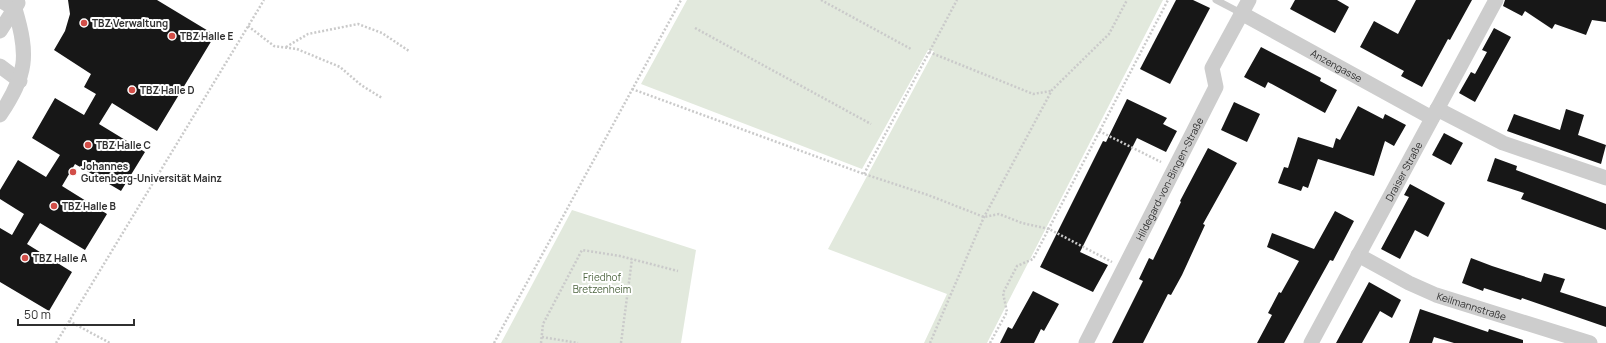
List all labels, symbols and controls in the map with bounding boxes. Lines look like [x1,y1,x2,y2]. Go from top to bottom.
place label: TBZ Verwaltung [92,16,168,30]
marker: TBZ Verwaltung [79,18,89,28]
place label: TBZ Halle E [180,29,234,43]
marker: TBZ Halle E [167,31,177,41]
street label: Anzengasse [1308,46,1365,85]
place label: TBZ Halle D [140,83,195,97]
marker: TBZ Halle D [127,85,137,95]
street label: Hildegard-von-Bingen-Straße [1132,115,1207,243]
place label: TBZ Halle C [96,138,151,152]
street label: Draiser Straße [1382,139,1425,204]
marker: TBZ Halle C [83,140,93,150]
place label: Johannes Gutenberg-Universität Mainz [81,159,222,185]
marker: Johannes Gutenberg-Universität Mainz [68,167,78,177]
place label: TBZ Halle B [62,199,117,213]
marker: TBZ Halle B [49,201,59,211]
place label: TBZ Halle A [33,251,88,265]
marker: TBZ Halle A [20,253,30,263]
park label: Friedhof Bretzenheim [573,270,631,296]
street label: Keilmannstraße [1435,289,1508,324]
scale bar [18,301,134,327]
text: 50 m [24,306,51,323]

